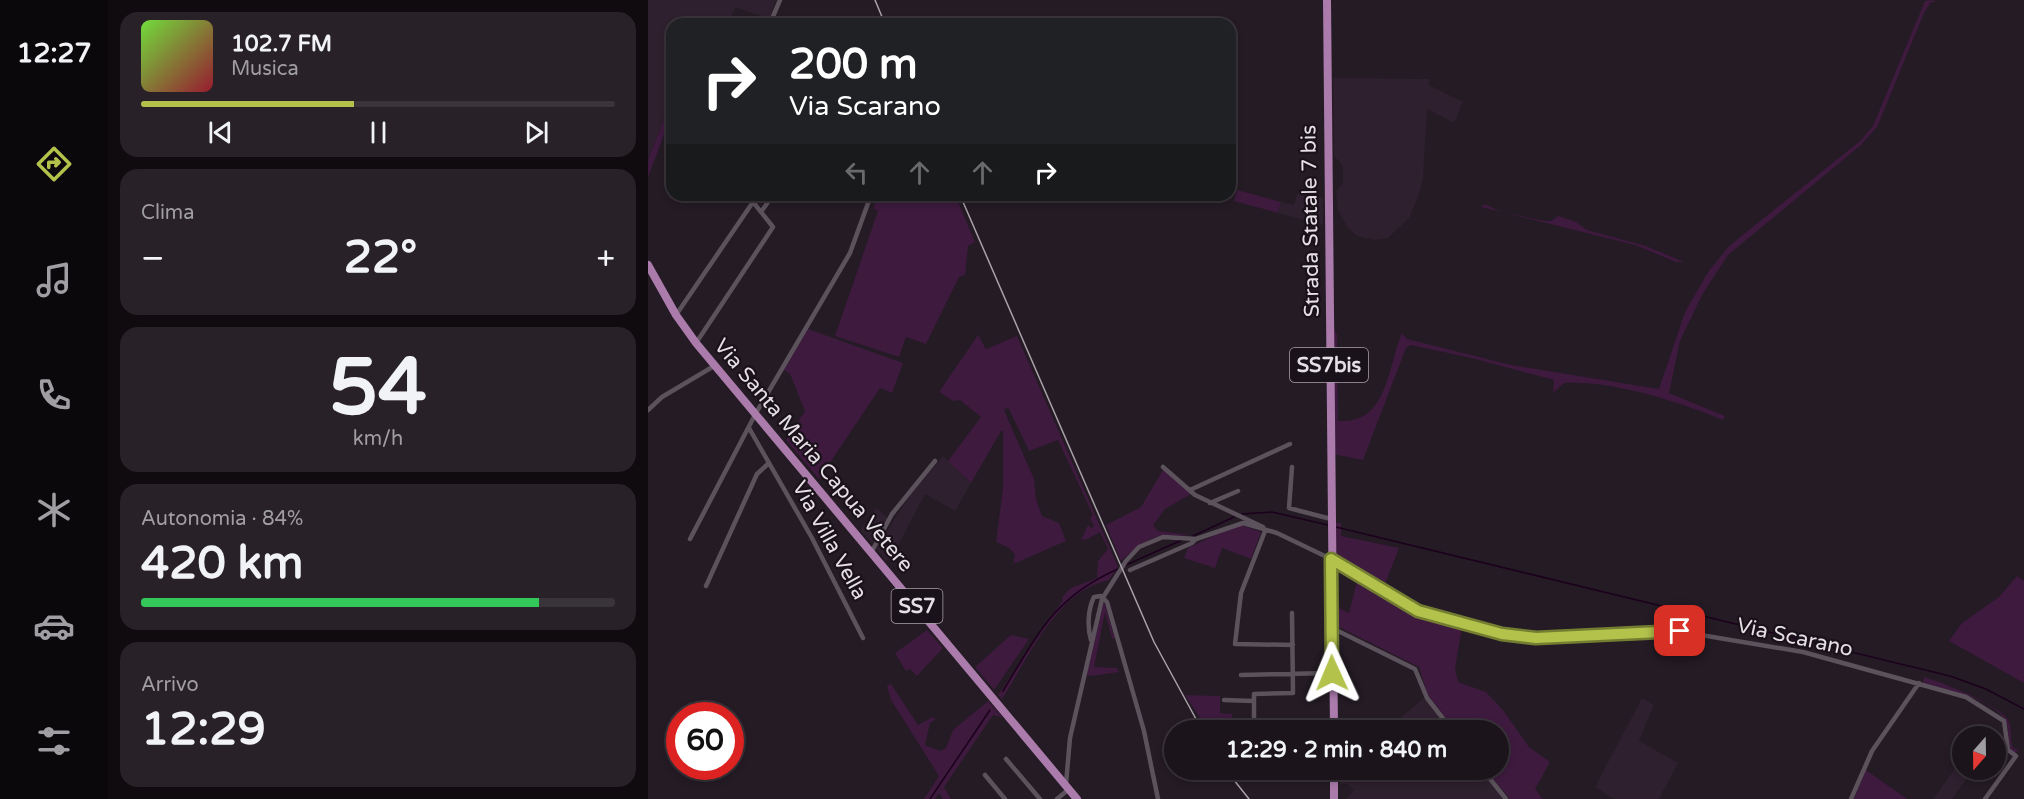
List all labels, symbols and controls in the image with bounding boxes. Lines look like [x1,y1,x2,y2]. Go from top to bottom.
text: 102.7 FM [231,31,332,57]
text: 12:27 [17,37,91,70]
text: 200 m [789,39,918,90]
icon: right [690,42,768,120]
text: Musica [231,57,299,81]
text: Via Scarano [789,90,941,123]
icon: previous [204,116,237,149]
icon: pause [362,116,395,149]
icon: next [520,116,553,149]
street label: Strada Statale 7 bis [1296,125,1325,317]
icon: directions [33,143,75,185]
icon: left [840,156,873,189]
icon: ahead [903,156,936,189]
icon: ahead [966,156,999,189]
icon: right [1029,156,1062,189]
text: Clima [141,201,194,225]
text: 22° [344,231,417,285]
text: − [141,239,165,278]
text: + [596,239,615,278]
icon: music [33,259,75,301]
street label: Via Santa Maria Capua Vetere [709,334,919,577]
text: 54 [329,341,427,435]
road number: SS7bis [1290,348,1368,382]
icon: phone [33,374,75,416]
text: km/h [353,427,403,451]
street label: Via Villa Vella [787,477,872,604]
icon: climate [33,489,75,531]
text: Autonomia · 84% [141,507,303,531]
text: 420 km [141,537,303,591]
road number: SS7 [892,589,942,623]
icon: car [33,605,75,647]
pin [1654,605,1705,656]
street label: Via Scarano [1734,613,1855,662]
icon: arrive [1663,614,1696,647]
position arrow [1300,641,1364,705]
text: Arrivo [141,673,199,697]
speed limit sign: 60 [666,702,744,780]
text: 12:29 [141,703,266,757]
icon: filters [33,720,75,762]
north arrow [1952,726,2006,780]
map controls [1952,726,2006,780]
text: 12:29 · 2 min · 840 m [1226,737,1447,763]

